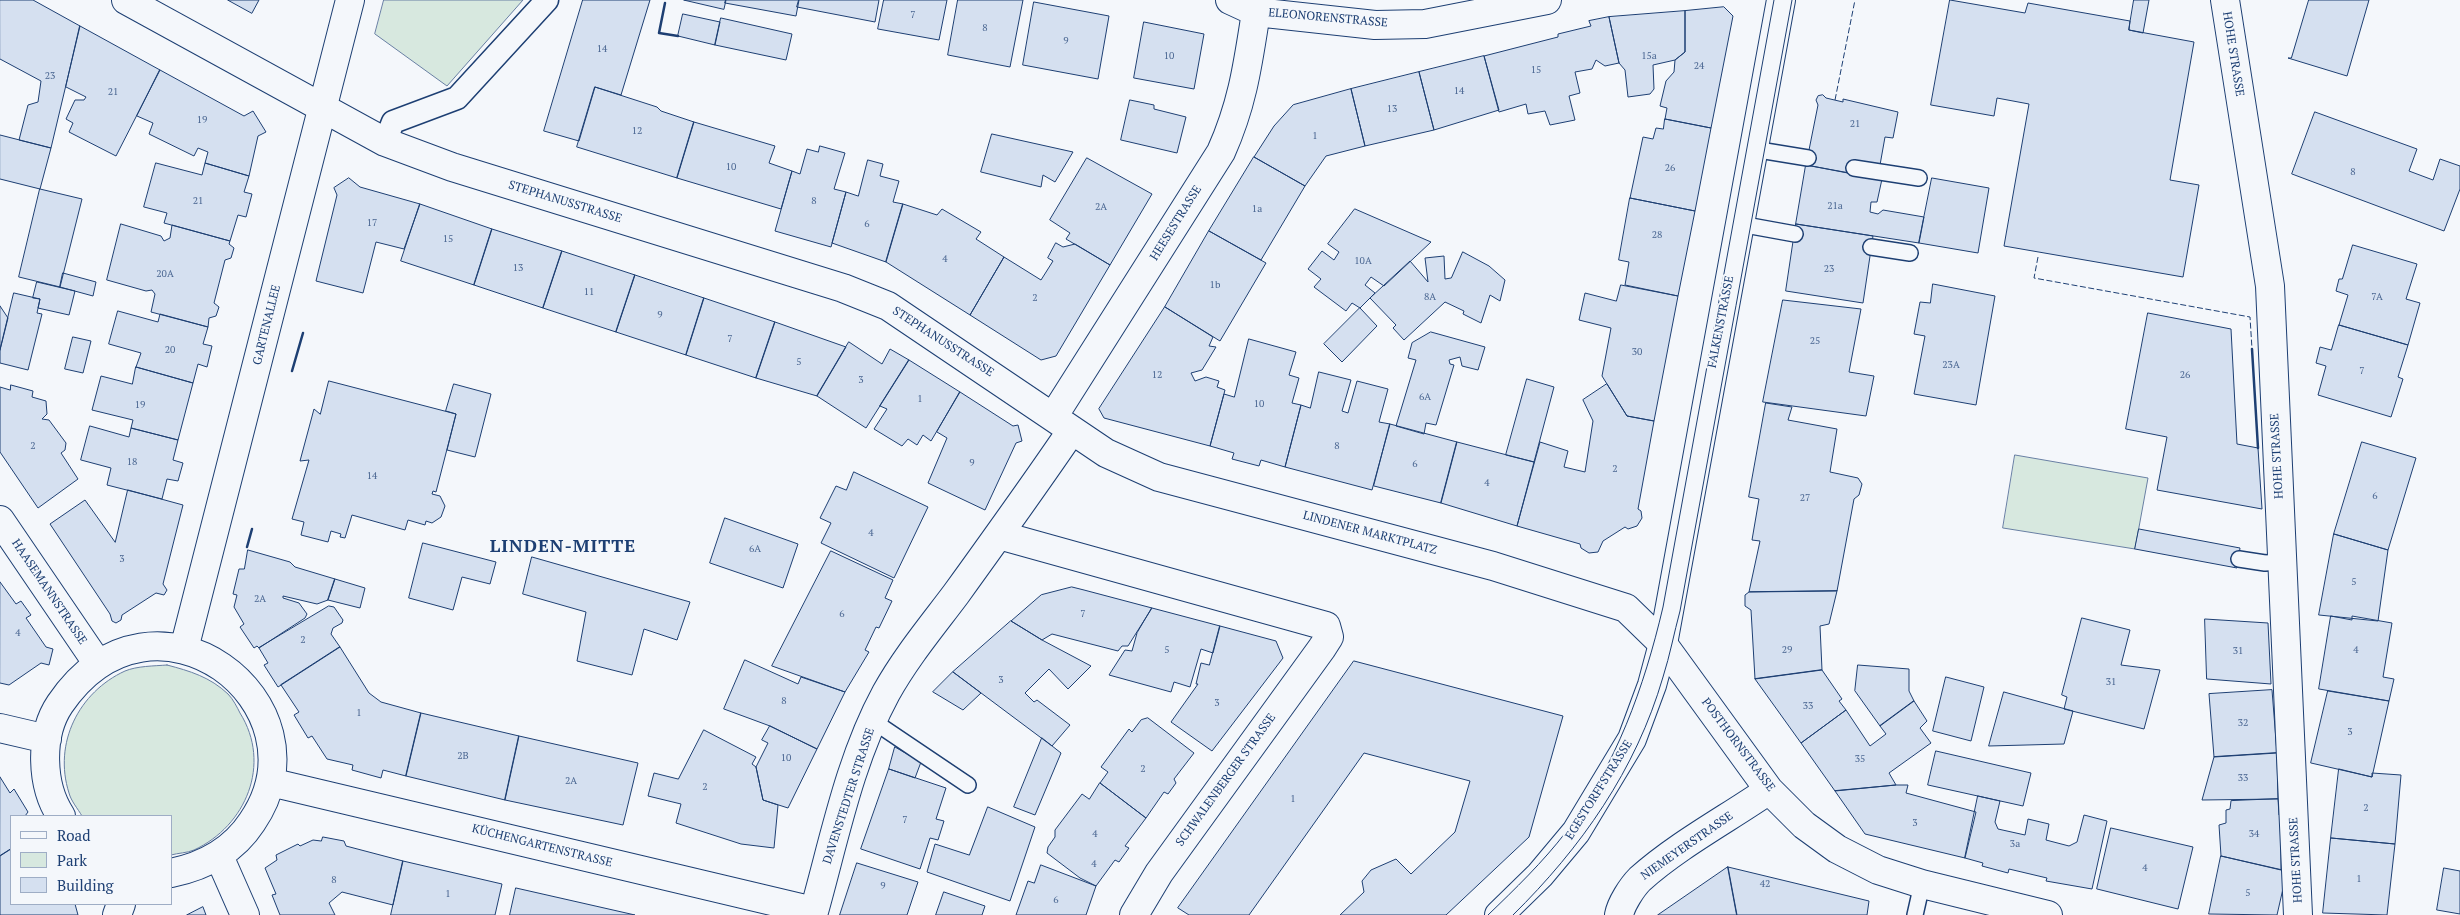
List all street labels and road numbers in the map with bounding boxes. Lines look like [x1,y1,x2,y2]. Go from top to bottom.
street label: ELEONORENSTRASSE [1268,6,1388,30]
street label: HOHE STRASSE [2219,11,2247,97]
street label: STEPHANUSSTRASSE [507,178,623,226]
street label: HEESESTRASSE [1147,183,1205,263]
street label: FALKENSTRASSE [1705,275,1737,369]
street label: GARTENALLEE [250,283,284,367]
street label: STEPHANUSSTRASSE [890,304,996,380]
street label: HOHE STRASSE [2268,413,2286,499]
street label: LINDENER MARKTPLATZ [1301,508,1439,558]
street label: HAASEMANNSTRASSE [8,536,90,648]
street label: POSTHORNSTRASSE [1698,695,1778,795]
street label: SCHWALENBERGER STRASSE [1173,711,1279,849]
street label: DAVENSTEDTER STRASSE [820,726,878,866]
street label: EGESTORFFSTRASSE [1562,737,1636,843]
street label: NIEMEYERSTRASSE [1638,809,1736,883]
street label: HOHE STRASSE [2287,817,2305,903]
street label: KÜCHENGARTENSTRASSE [470,822,614,870]

